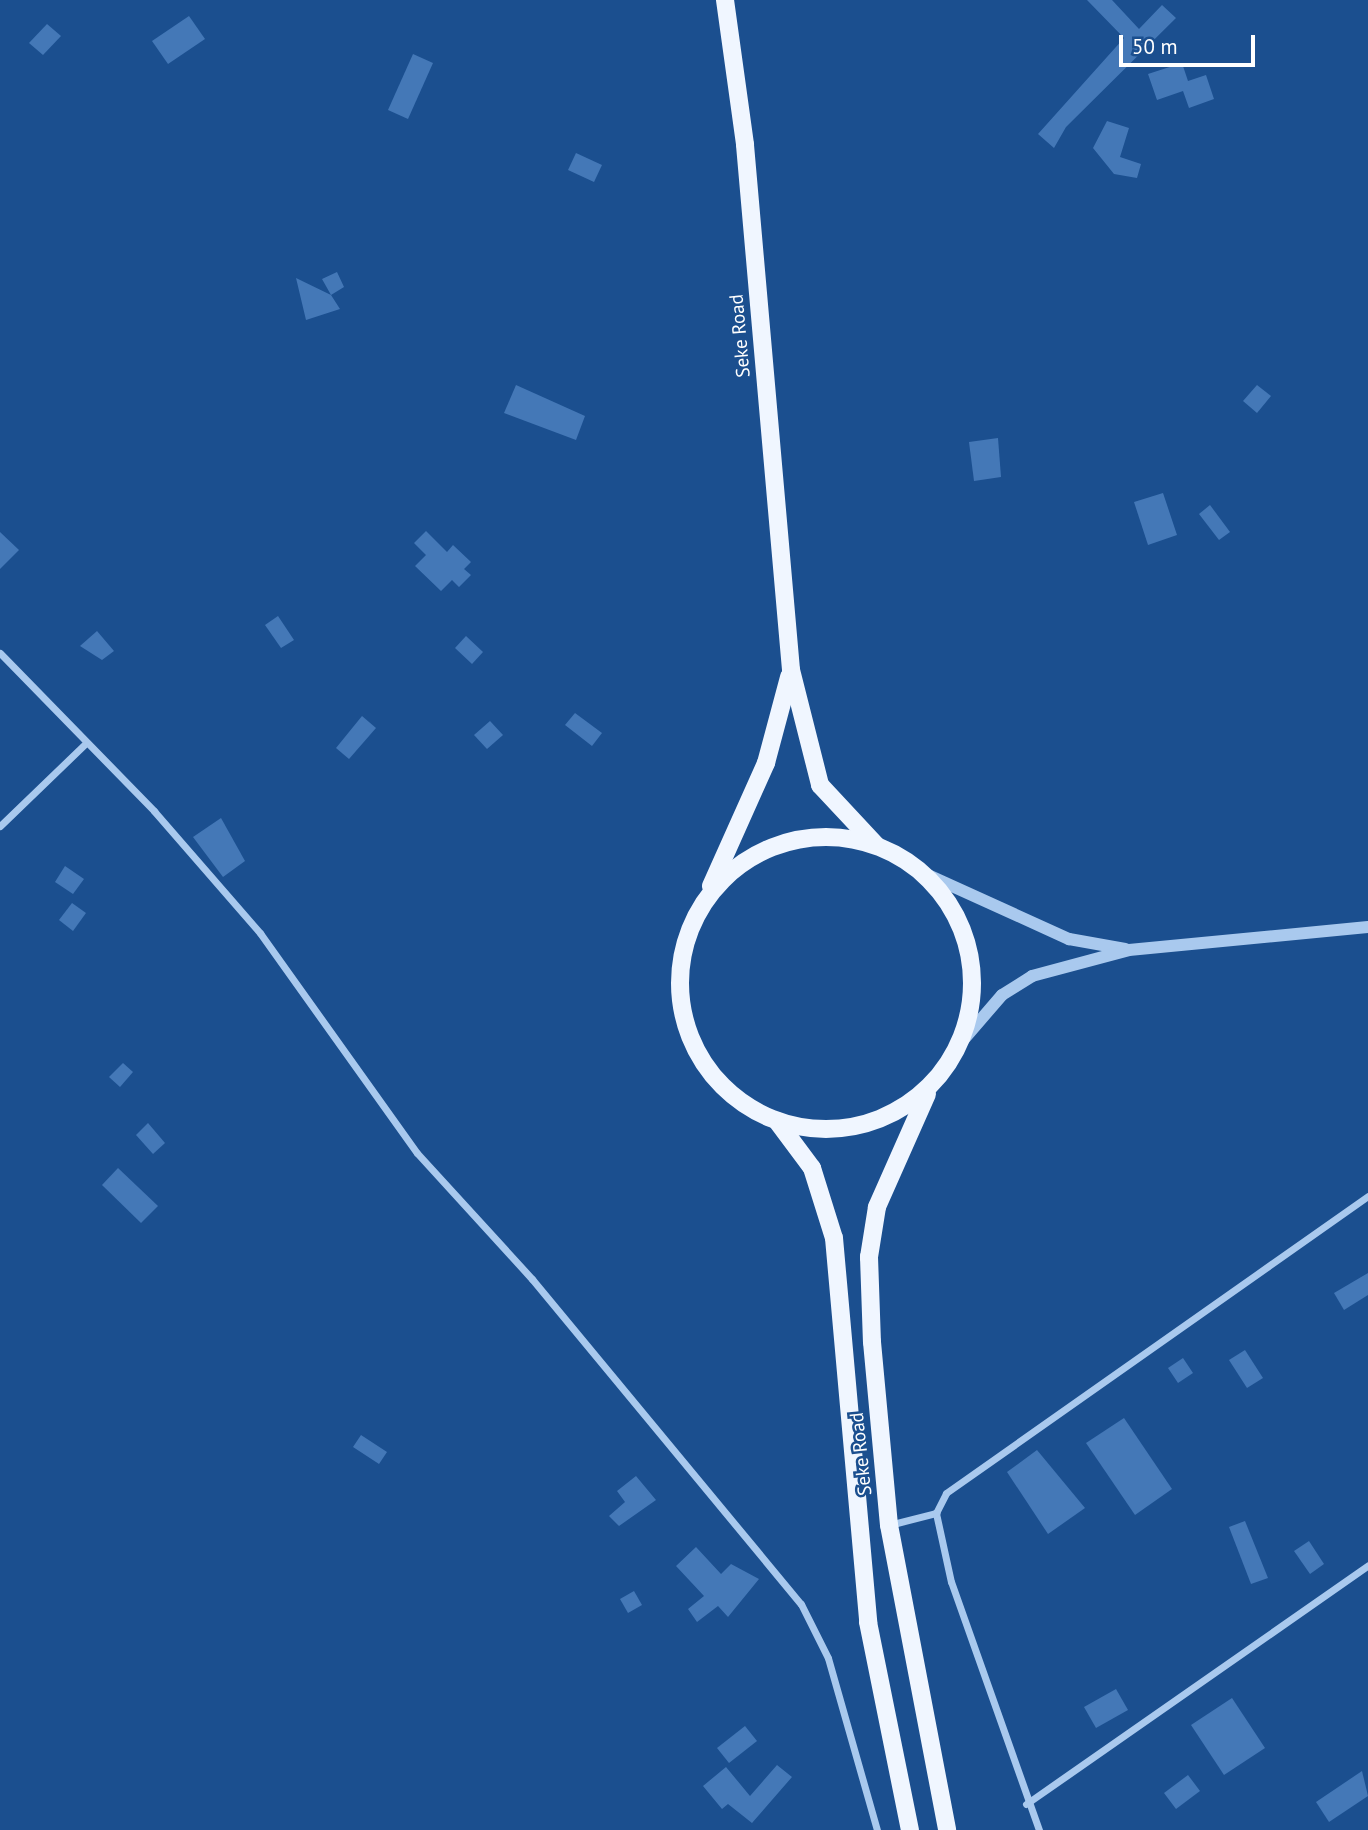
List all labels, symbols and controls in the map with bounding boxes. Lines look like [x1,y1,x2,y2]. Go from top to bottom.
scale bar [1123,21,1260,65]
text: 50 m [1132,33,1178,60]
street label: Seke Road [725,293,755,379]
street label: Seke Road [845,1411,877,1497]

